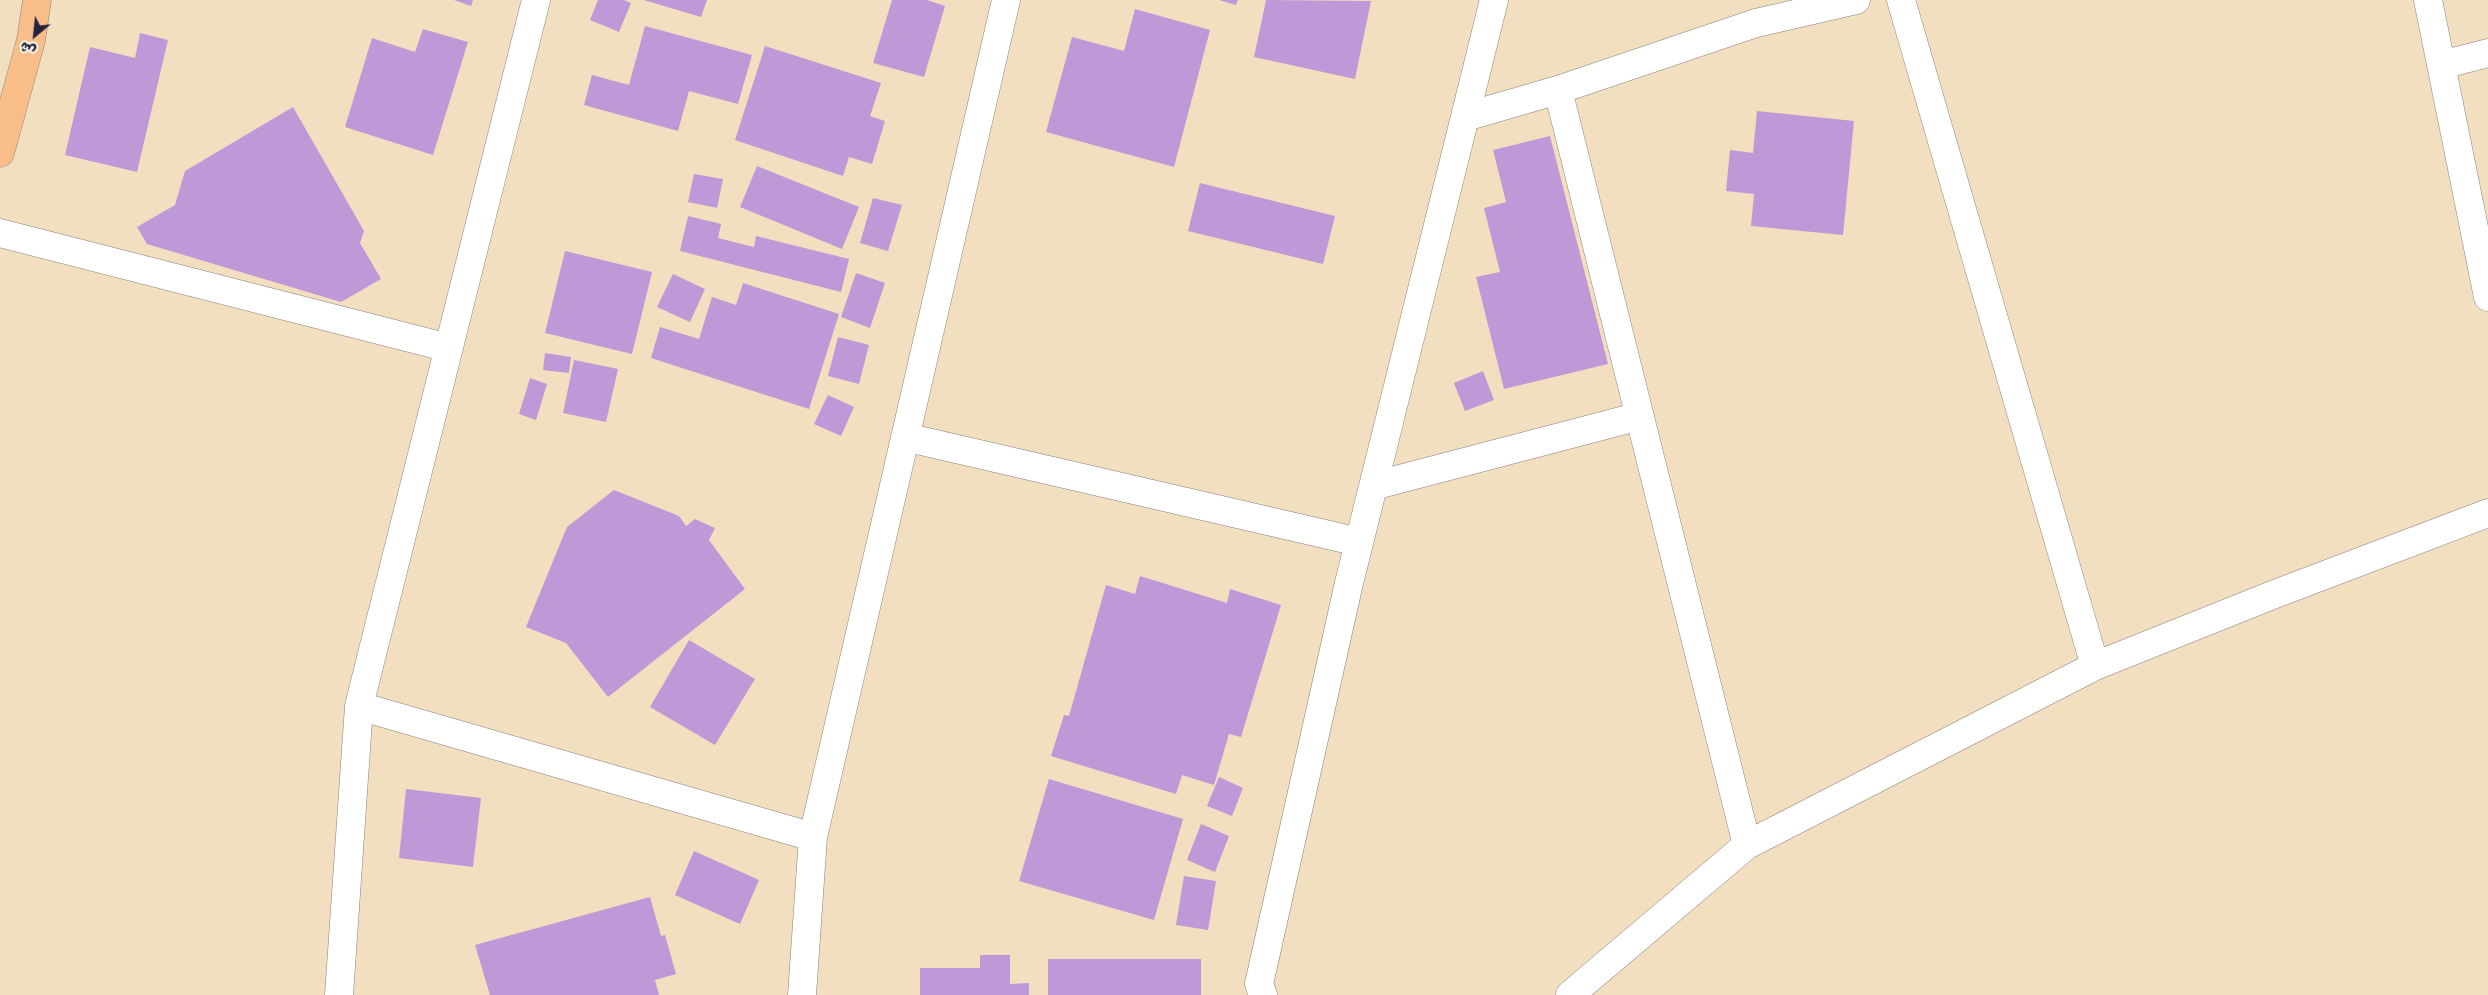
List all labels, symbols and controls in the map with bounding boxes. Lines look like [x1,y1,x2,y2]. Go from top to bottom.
north arrow [10,10,60,60]
text: ش [17,38,39,60]

